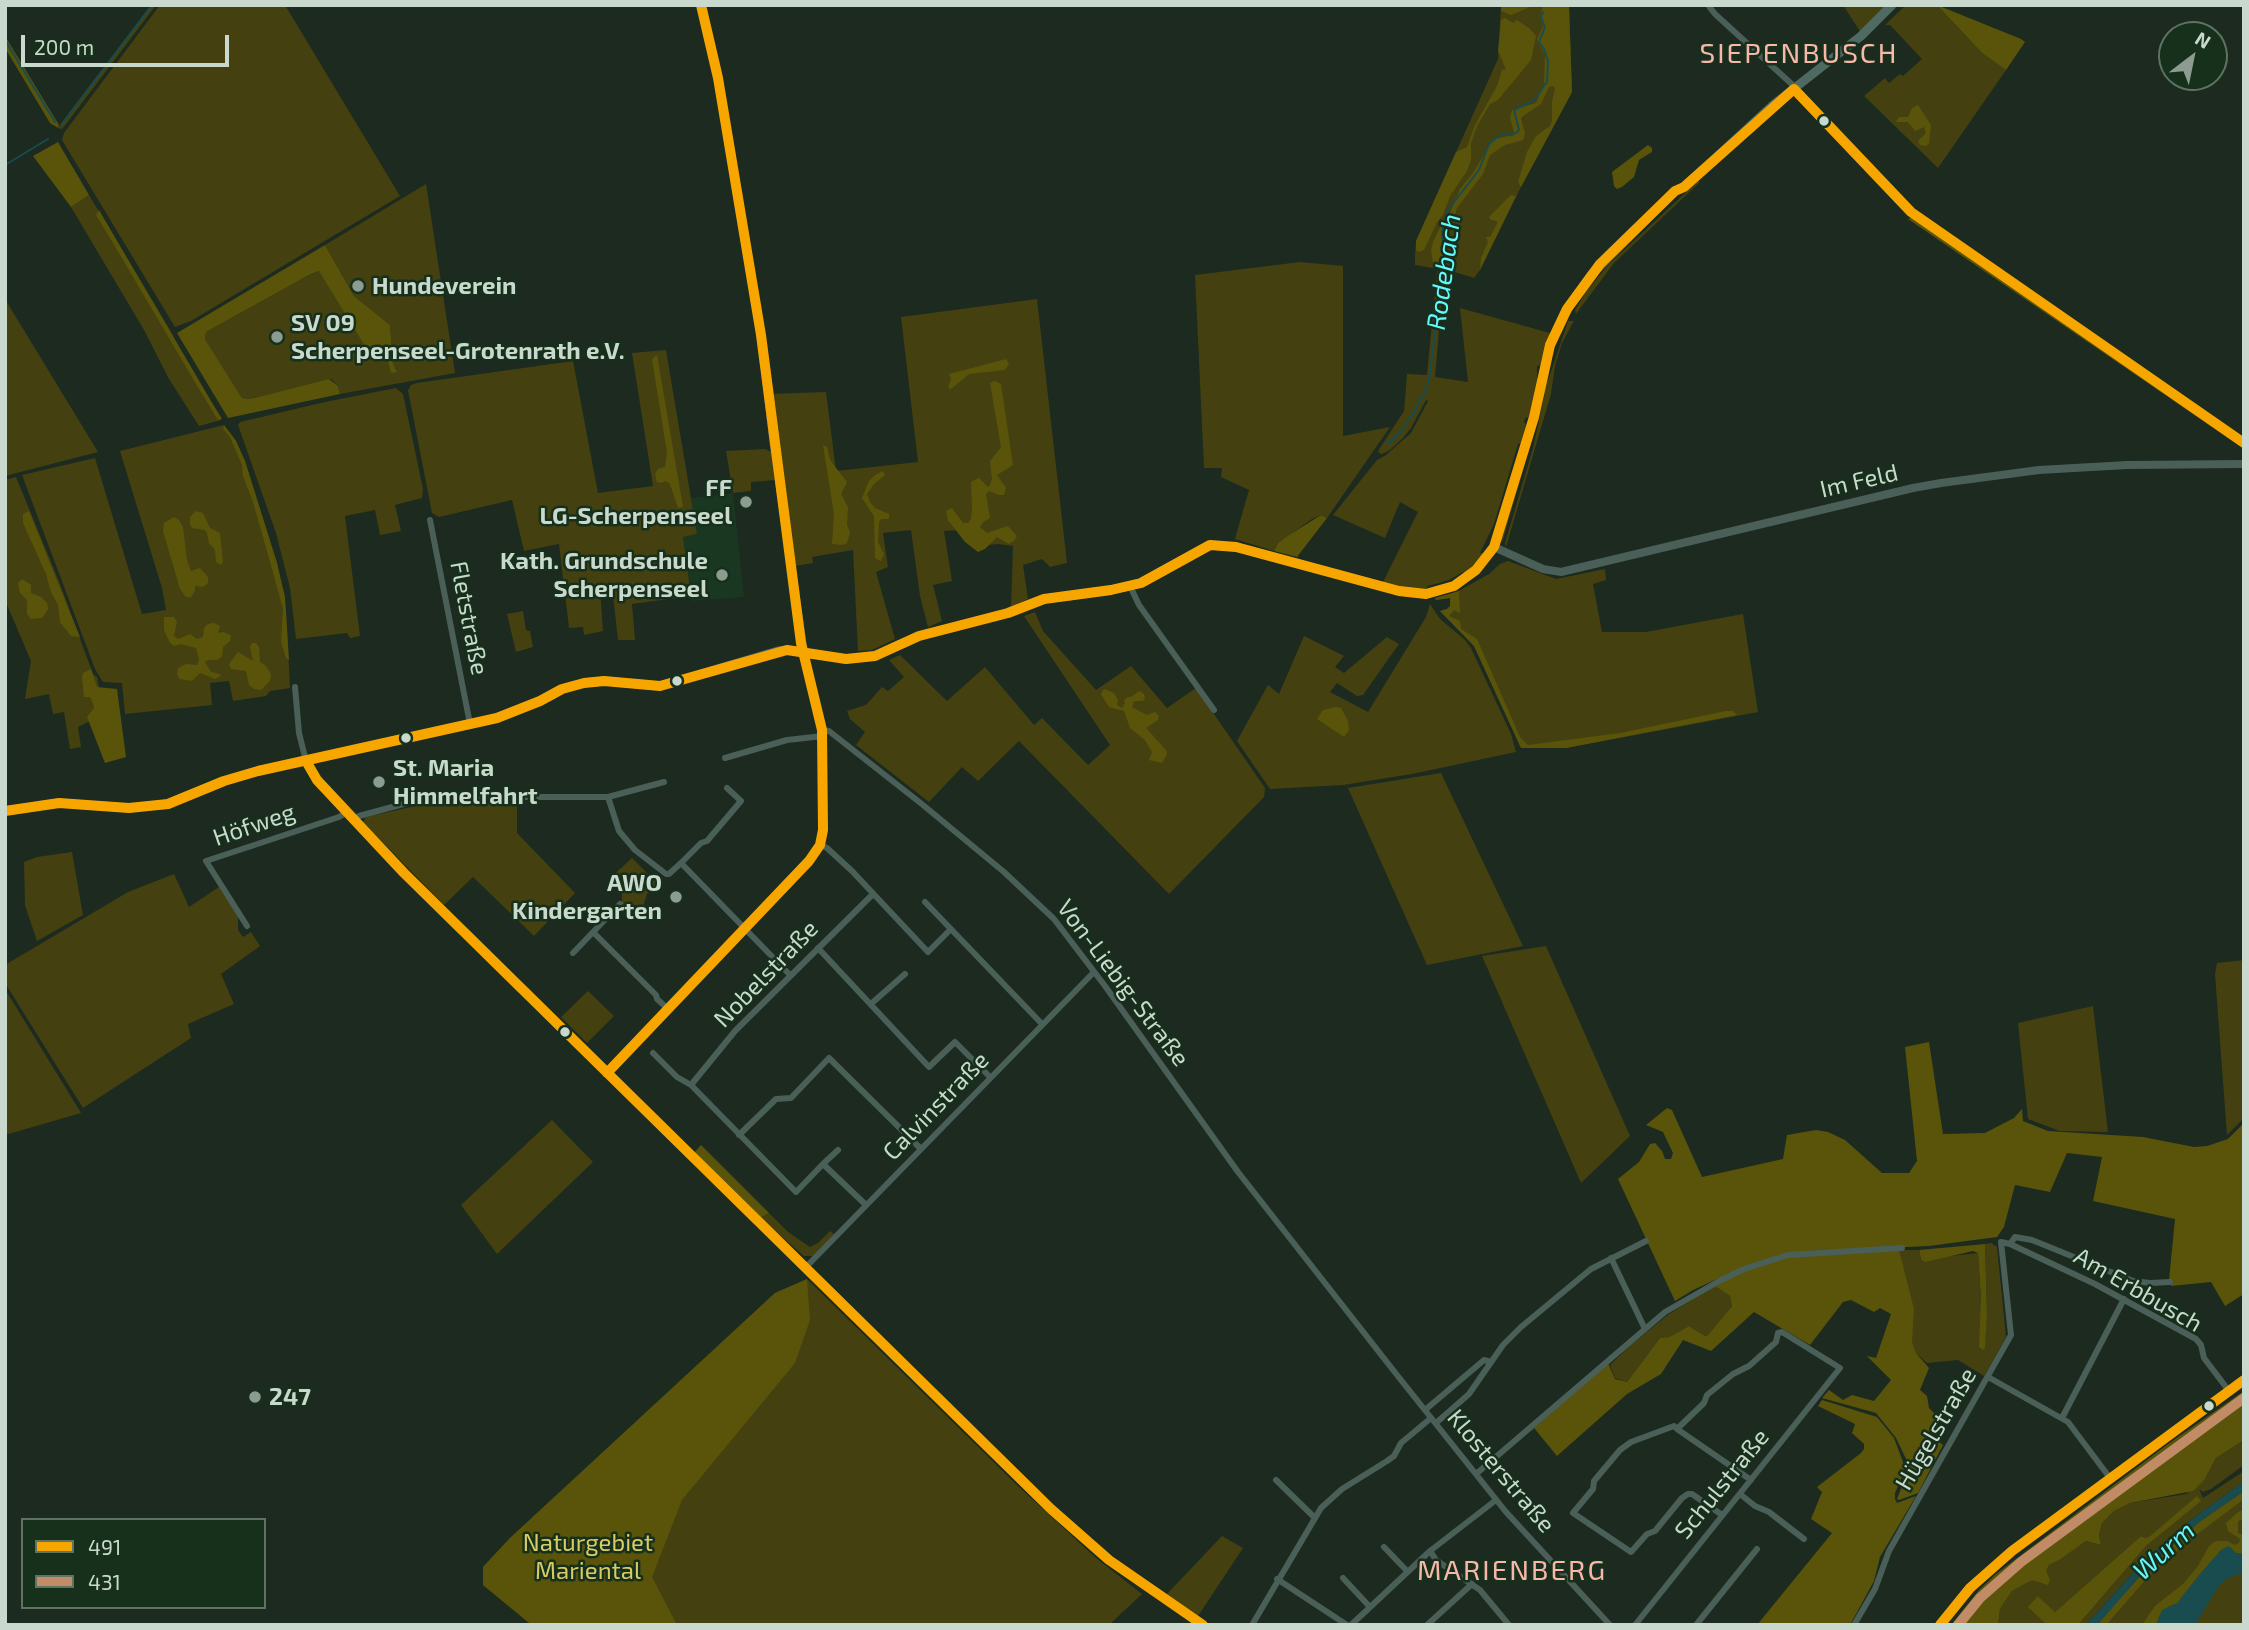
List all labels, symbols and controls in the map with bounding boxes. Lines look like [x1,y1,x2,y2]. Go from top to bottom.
scale bar [24,21,233,65]
north arrow [2158,21,2228,91]
text: N [2191,26,2215,53]
text: 200 m [34,34,94,59]
district label: SIEPENBUSCH [1701,37,1897,71]
unlabelled marker [1817,114,1831,128]
water label: Rodebach [1420,212,1468,332]
place label: Hundeverein [372,272,517,300]
marker: Hundeverein [350,278,366,294]
place label: SV 09 Scherpenseel-Grotenrath e.V. [291,309,625,365]
marker: SV 09 Scherpenseel-Grotenrath e.V. [269,329,285,345]
street label: Im Feld [1817,458,1901,504]
place label: FF LG-Scherpenseel [540,474,732,530]
marker: FF LG-Scherpenseel [738,494,754,510]
place label: Kath. Grundschule Scherpenseel [500,547,708,603]
street label: Fletstraße [444,559,494,677]
marker: Kath. Grundschule Scherpenseel [714,567,730,583]
unlabelled marker [670,674,684,688]
unlabelled marker [399,731,413,745]
place label: St. Maria Himmelfahrt [393,754,538,810]
marker: St. Maria Himmelfahrt [371,774,387,790]
street label: Höfweg [209,798,299,852]
place label: AWO Kindergarten [512,869,662,925]
marker: AWO Kindergarten [668,889,684,905]
street label: Von-Liebig-Straße [1051,894,1195,1072]
street label: Nobelstraße [708,915,824,1033]
unlabelled marker [558,1025,572,1039]
street label: Calvinstraße [877,1046,995,1166]
street label: Am Erbbusch [2069,1242,2207,1338]
street label: Hügelstraße [1889,1363,1983,1495]
place label: 247 [269,1383,311,1411]
marker: 247 [247,1389,263,1405]
unlabelled marker [2202,1399,2216,1413]
street label: Klosterstraße [1441,1404,1561,1538]
street label: Schulstraße [1669,1423,1775,1545]
water label: Wurm [2127,1515,2201,1587]
legend [21,1518,266,1609]
park label: Naturgebiet Mariental [523,1529,653,1585]
text: 491 [88,1534,121,1559]
district label: MARIENBERG [1418,1554,1606,1588]
text: 431 [88,1569,121,1594]

